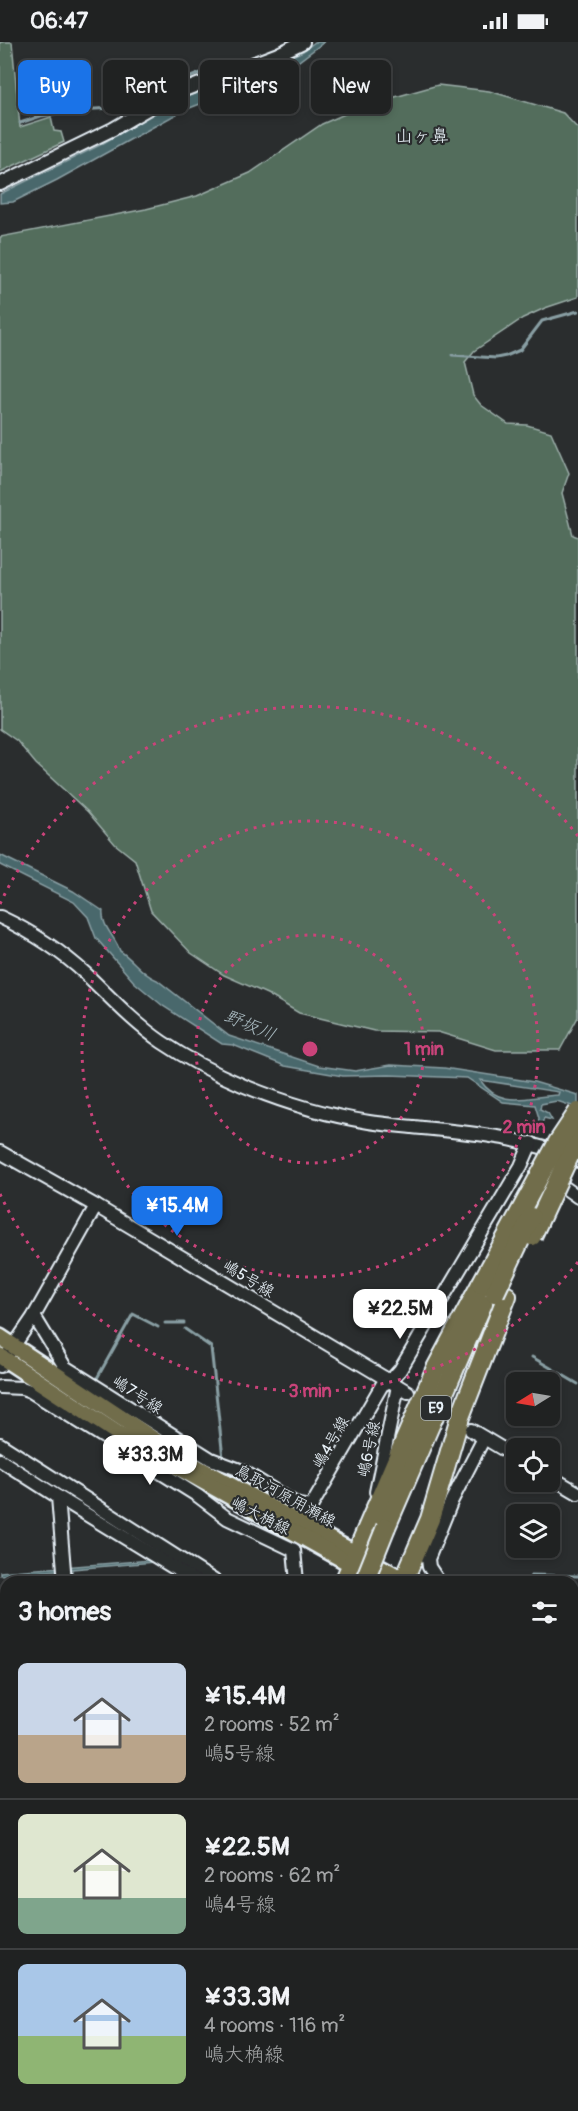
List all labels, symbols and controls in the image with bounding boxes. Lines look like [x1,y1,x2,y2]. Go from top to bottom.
text: 06:47 [30,7,88,35]
chip: Buy [18,60,91,114]
chip: Rent [103,60,188,114]
chip: Filters [200,60,299,114]
chip: New [311,60,391,114]
district label: 山ヶ鼻 [395,125,449,148]
water label: 野坂川 [220,1004,279,1047]
text: 1 min [404,1038,444,1061]
centre of rings [300,1039,320,1059]
text: 2 min [502,1116,546,1139]
pin: ¥15.4M [128,1186,226,1237]
text: ¥15.4M [146,1193,208,1218]
street label: 嶋5号線 [219,1256,278,1302]
pin: ¥22.5M [351,1289,449,1340]
text: ¥22.5M [367,1296,433,1321]
street label: 嶋7号線 [108,1371,167,1419]
north arrow [506,1372,560,1426]
map controls [506,1372,560,1558]
text: 3 min [288,1380,332,1403]
road number: E9 [421,1396,451,1420]
street label: 嶋4号線 [308,1413,354,1472]
street label: 嶋6号線 [353,1419,385,1479]
pin: ¥33.3M [101,1435,199,1486]
button: locate [506,1438,560,1492]
text: ¥33.3M [117,1442,183,1467]
street label: 鳥取河原用瀬線 [232,1460,339,1532]
street label: 嶋大桷線 [227,1492,294,1539]
button: layers [506,1504,560,1558]
text: 3 homes [18,1596,111,1628]
icon: filters [528,1596,561,1629]
text: ¥15.4M [204,1680,286,1712]
icon: home [66,1687,138,1759]
text: 2 rooms · 52 m² [204,1712,340,1737]
text: 嶋5号線 [204,1741,275,1766]
text: ¥22.5M [204,1831,290,1863]
icon: home [66,1838,138,1910]
text: 2 rooms · 62 m² [204,1863,340,1888]
text: 嶋4号線 [204,1892,276,1917]
text: ¥33.3M [204,1981,290,2013]
icon: home [66,1988,138,2060]
text: 4 rooms · 116 m² [204,2013,345,2038]
text: 嶋大桷線 [204,2042,284,2067]

